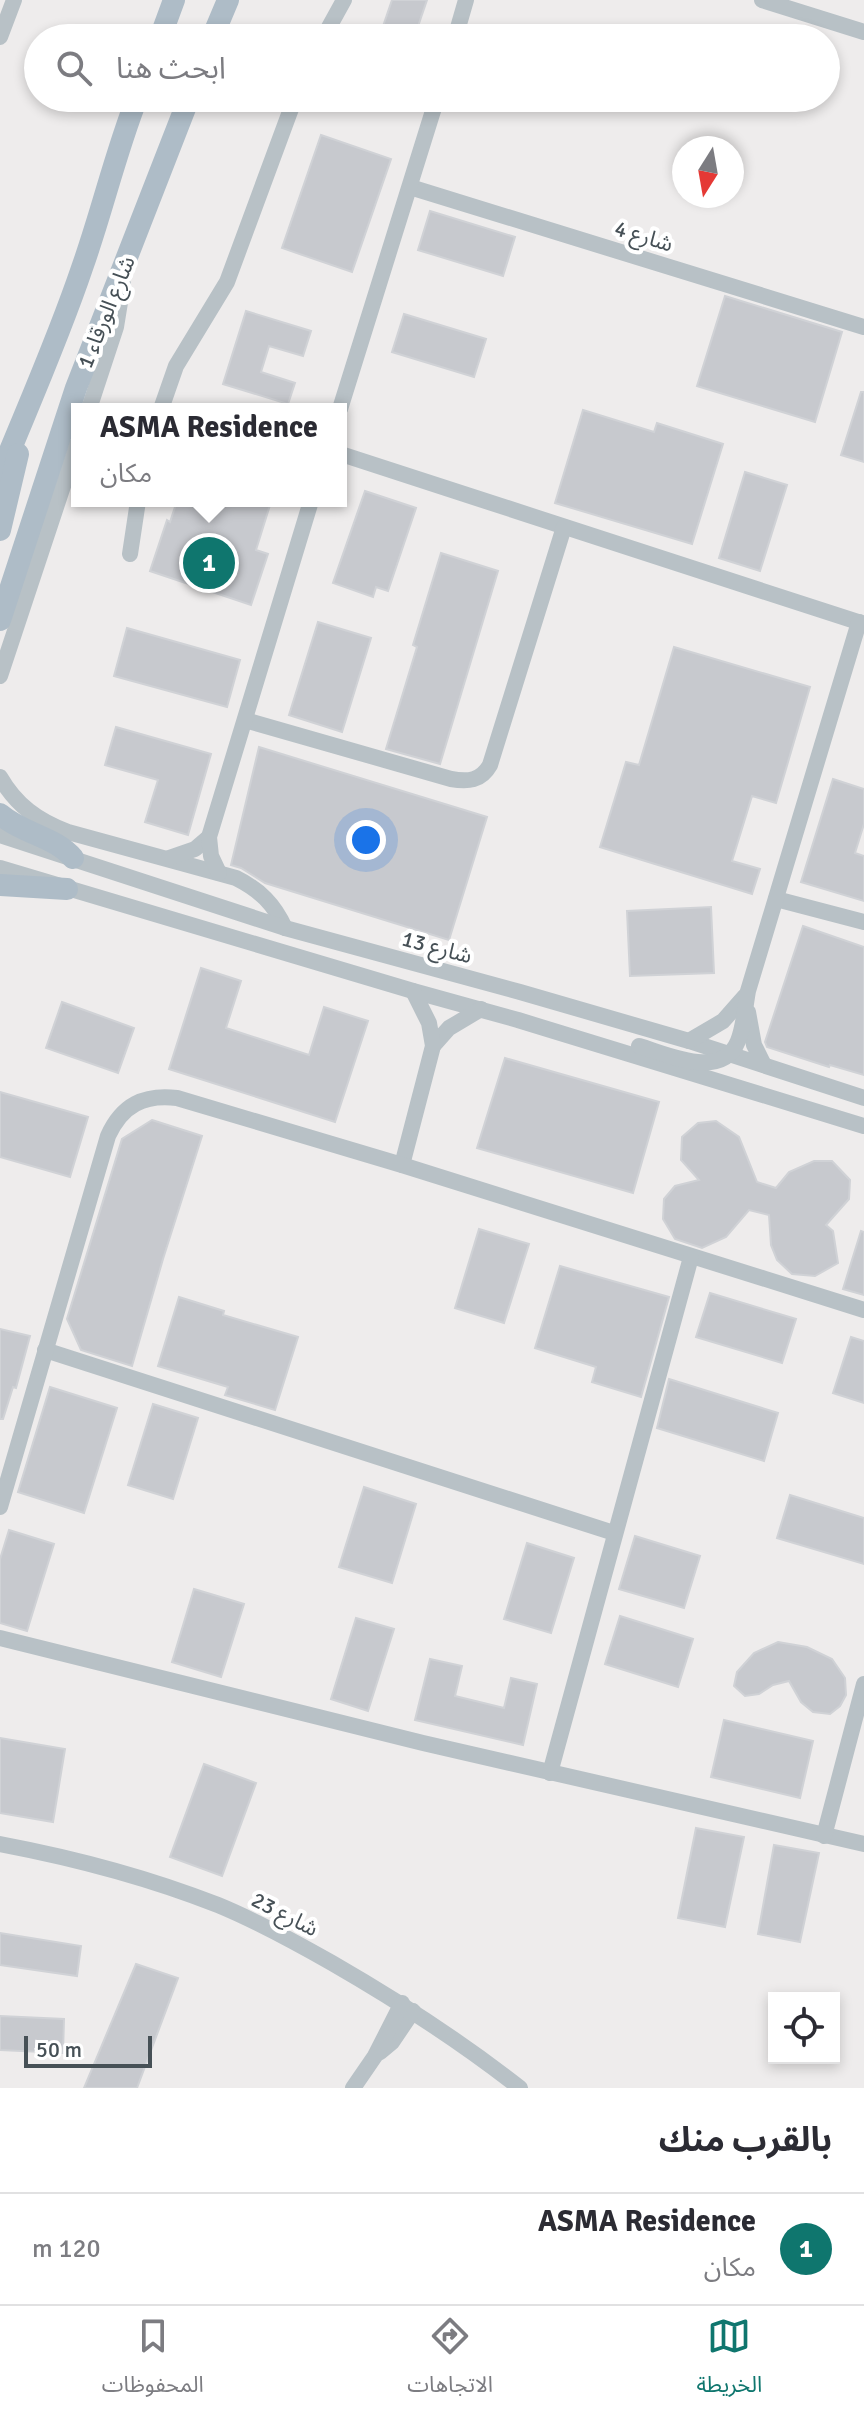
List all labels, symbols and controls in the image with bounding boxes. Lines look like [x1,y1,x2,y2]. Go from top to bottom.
search box [24,24,840,112]
icon: search [52,46,96,90]
text: ابحث هنا [116,50,226,87]
north arrow [672,136,744,208]
street label: شارع 4 [611,214,676,260]
street label: شارع الورقاء 1 [71,252,143,373]
popup [71,403,347,507]
text: ASMA Residence [100,409,318,446]
text: مكان [100,458,152,490]
pin: 1 [183,533,235,593]
your location [346,820,386,860]
street label: شارع 13 [398,925,475,972]
street label: شارع 23 [246,1886,323,1945]
map controls [768,1992,840,2064]
button: locate [768,1992,840,2064]
scale bar [24,2032,152,2068]
text: 50 m [36,2036,82,2063]
text: بالقرب منك [659,2119,832,2161]
text: ASMA Residence [538,2203,756,2240]
text: 120 m [32,2233,101,2265]
text: 1 [799,2233,813,2265]
text: مكان [704,2252,756,2284]
tab: المحفوظات [102,2314,204,2408]
tab: الاتجاهات [407,2314,493,2408]
tab: الخريطة [696,2314,762,2408]

